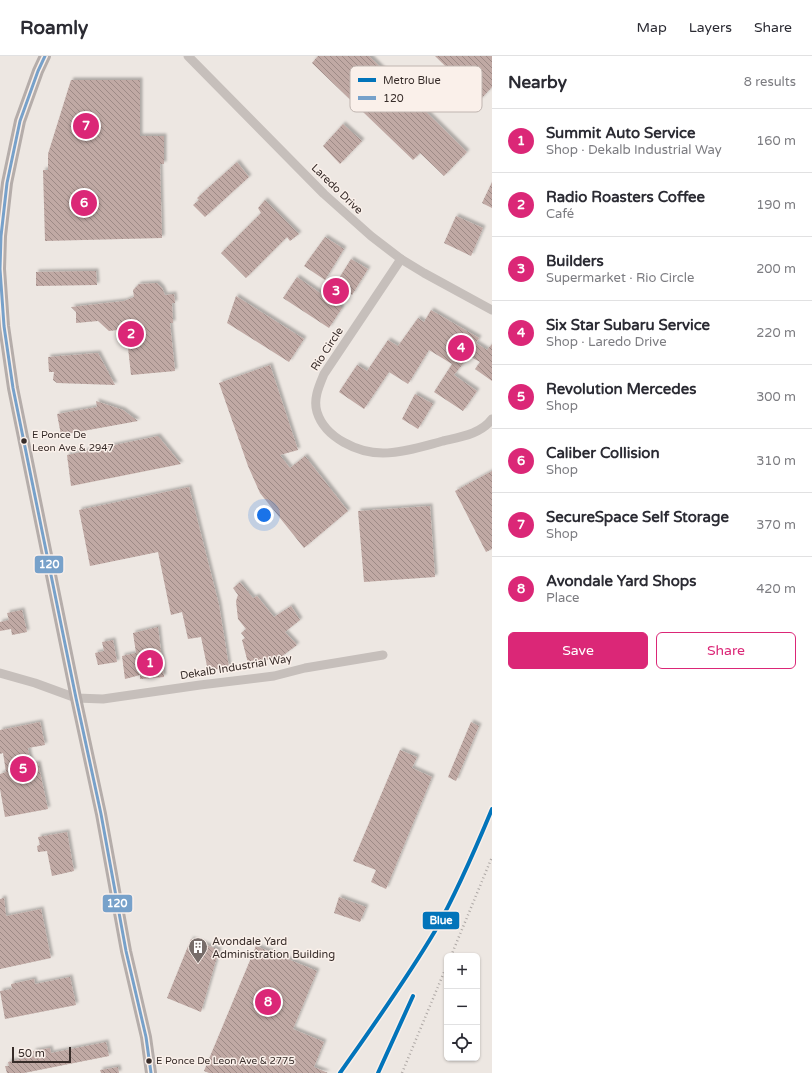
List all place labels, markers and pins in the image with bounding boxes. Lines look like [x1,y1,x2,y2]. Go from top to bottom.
pin: 7 [73,111,99,141]
pin: 6 [71,188,97,218]
pin: 3 [323,276,349,306]
pin: 2 [118,319,144,349]
pin: 4 [448,333,474,363]
place label: E Ponce De Leon Ave & 2947 [32,429,114,454]
marker: E Ponce De Leon Ave & 2947 [19,436,29,446]
pin: 1 [137,648,163,678]
pin: 5 [10,754,36,784]
place label: Avondale Yard Administration Building [212,935,335,961]
building icon: Avondale Yard Administration Building [187,936,209,964]
pin: 8 [255,987,281,1017]
place label: E Ponce De Leon Ave & 2775 [156,1055,295,1067]
marker: E Ponce De Leon Ave & 2775 [144,1056,154,1066]

